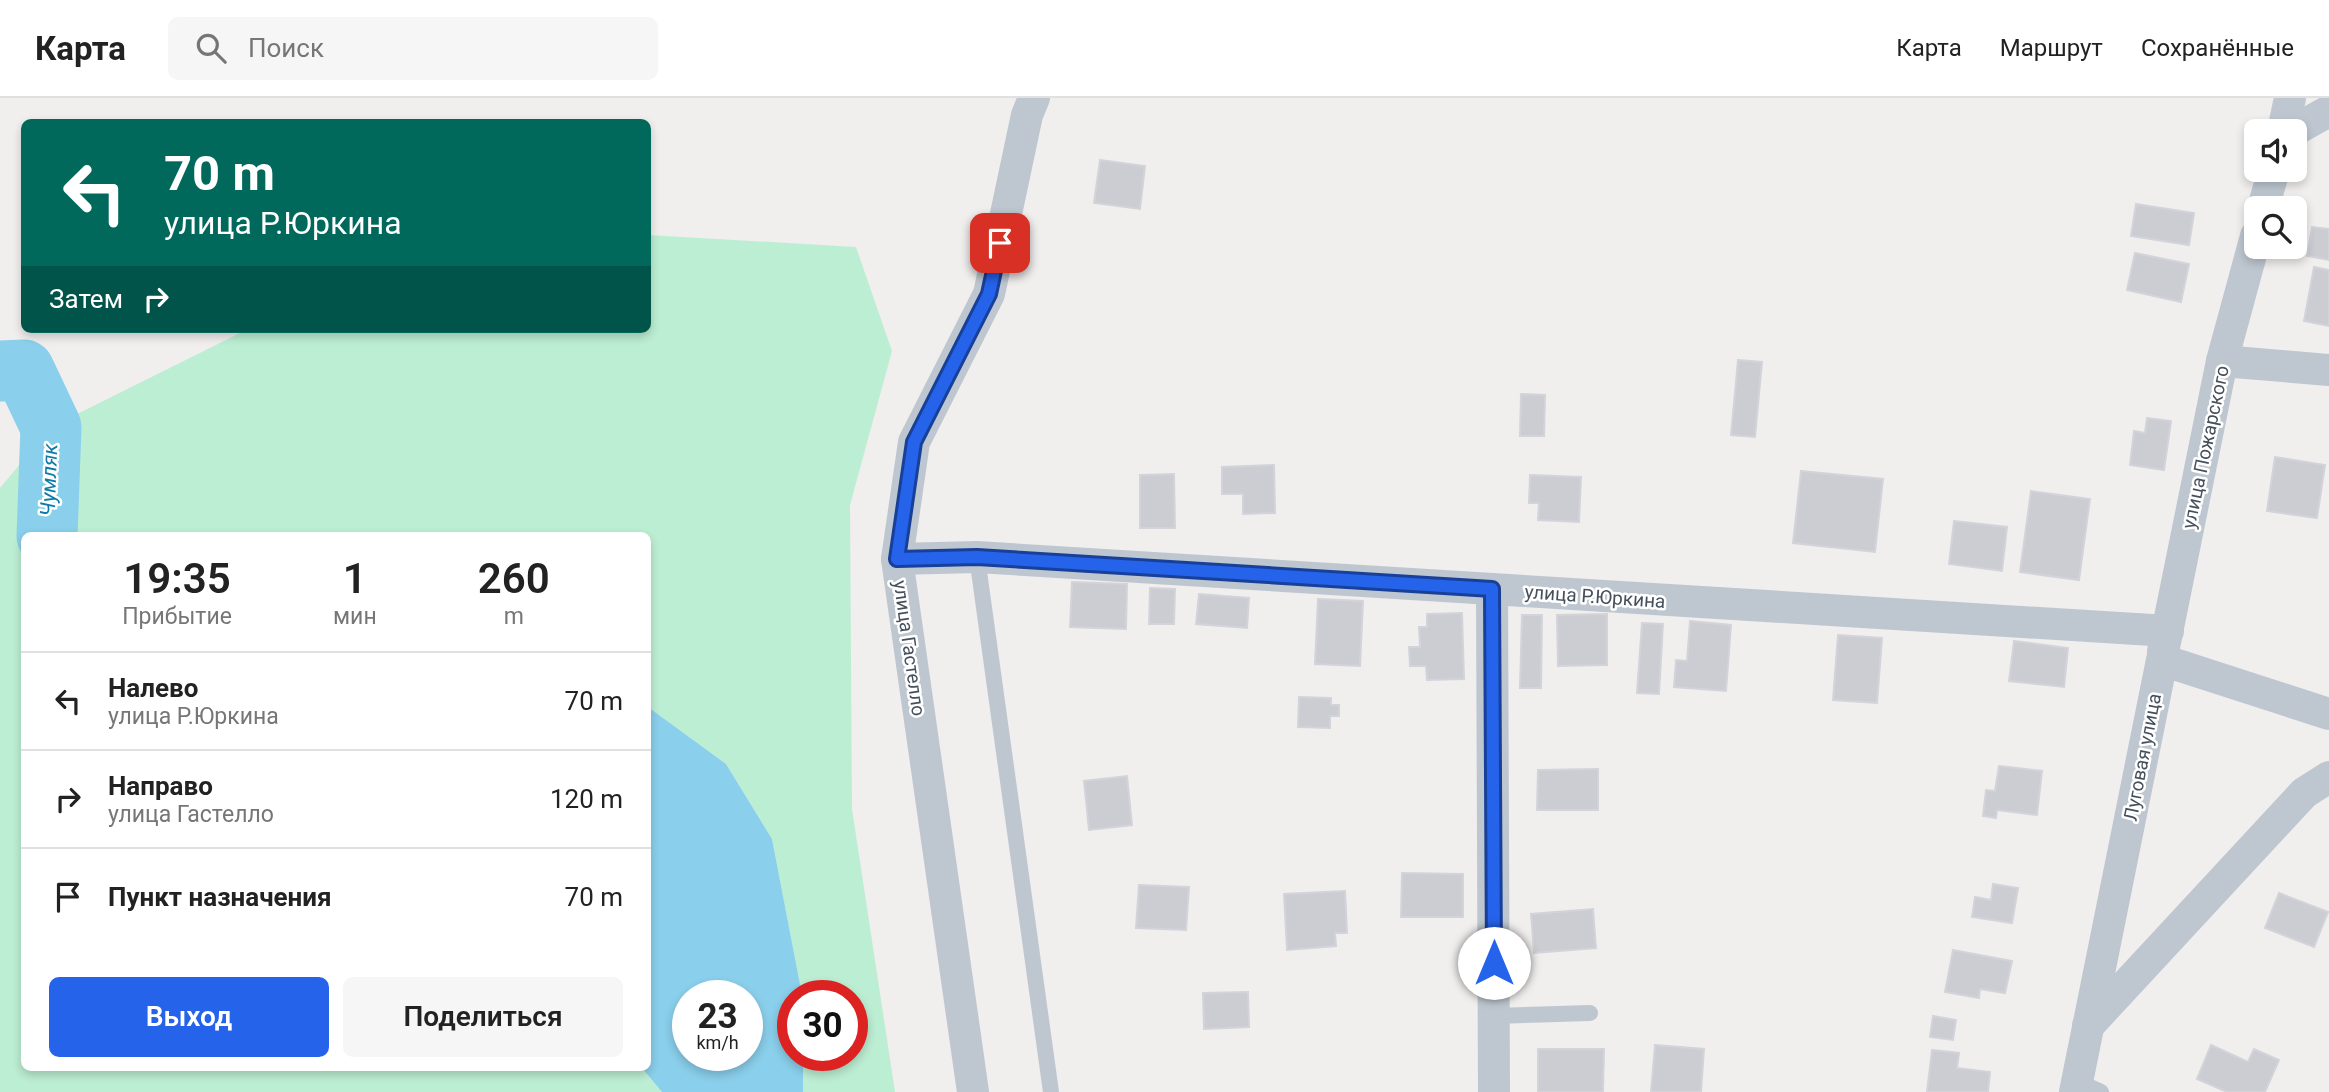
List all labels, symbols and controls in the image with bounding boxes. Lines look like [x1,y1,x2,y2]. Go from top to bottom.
search box [168,17,658,80]
text: Карта [35,29,126,68]
icon: search [192,29,230,67]
text: Поиск [248,33,324,63]
text: Карта [1896,34,1962,62]
text: Маршрут [2000,34,2103,62]
text: Сохранённые [2141,34,2294,62]
map controls [2244,119,2307,259]
button: sound [2244,119,2307,182]
text: 70 m [164,145,275,202]
icon: left [49,147,140,238]
button: search [2244,196,2307,259]
text: улица Р.Юркина [164,204,402,242]
pin [970,213,1030,273]
icon: arrive [981,224,1019,262]
icon: right [137,280,175,318]
text: Затем [49,284,123,314]
street label: улица Пожарского [2177,363,2234,531]
water label: Чумляк [36,442,62,517]
text: 19:35 [123,554,231,603]
text: 1 [343,554,367,603]
text: 260 [478,554,550,603]
street label: улица Гастелло [889,579,930,718]
street label: улица Р.Юркина [1524,580,1666,613]
text: Прибытие [122,603,232,630]
text: мин [333,603,377,630]
text: m [504,603,524,630]
text: Налево [108,673,198,703]
icon: left [49,682,87,720]
text: 70 m [565,686,623,716]
street label: Луговая улица [2119,691,2166,823]
text: улица Р.Юркина [108,703,279,730]
text: Направо [108,771,213,801]
icon: right [49,780,87,818]
text: 120 m [550,784,623,814]
text: улица Гастелло [108,801,274,828]
icon: arrive [49,878,87,916]
text: Пункт назначения [108,882,332,912]
text: 70 m [565,882,623,912]
position arrow [1457,926,1531,1000]
button: Выход [49,977,329,1057]
button: Поделиться [343,977,623,1057]
speed limit sign: 30 [777,980,868,1071]
text: 23 [697,996,738,1037]
text: km/h [696,1032,739,1053]

